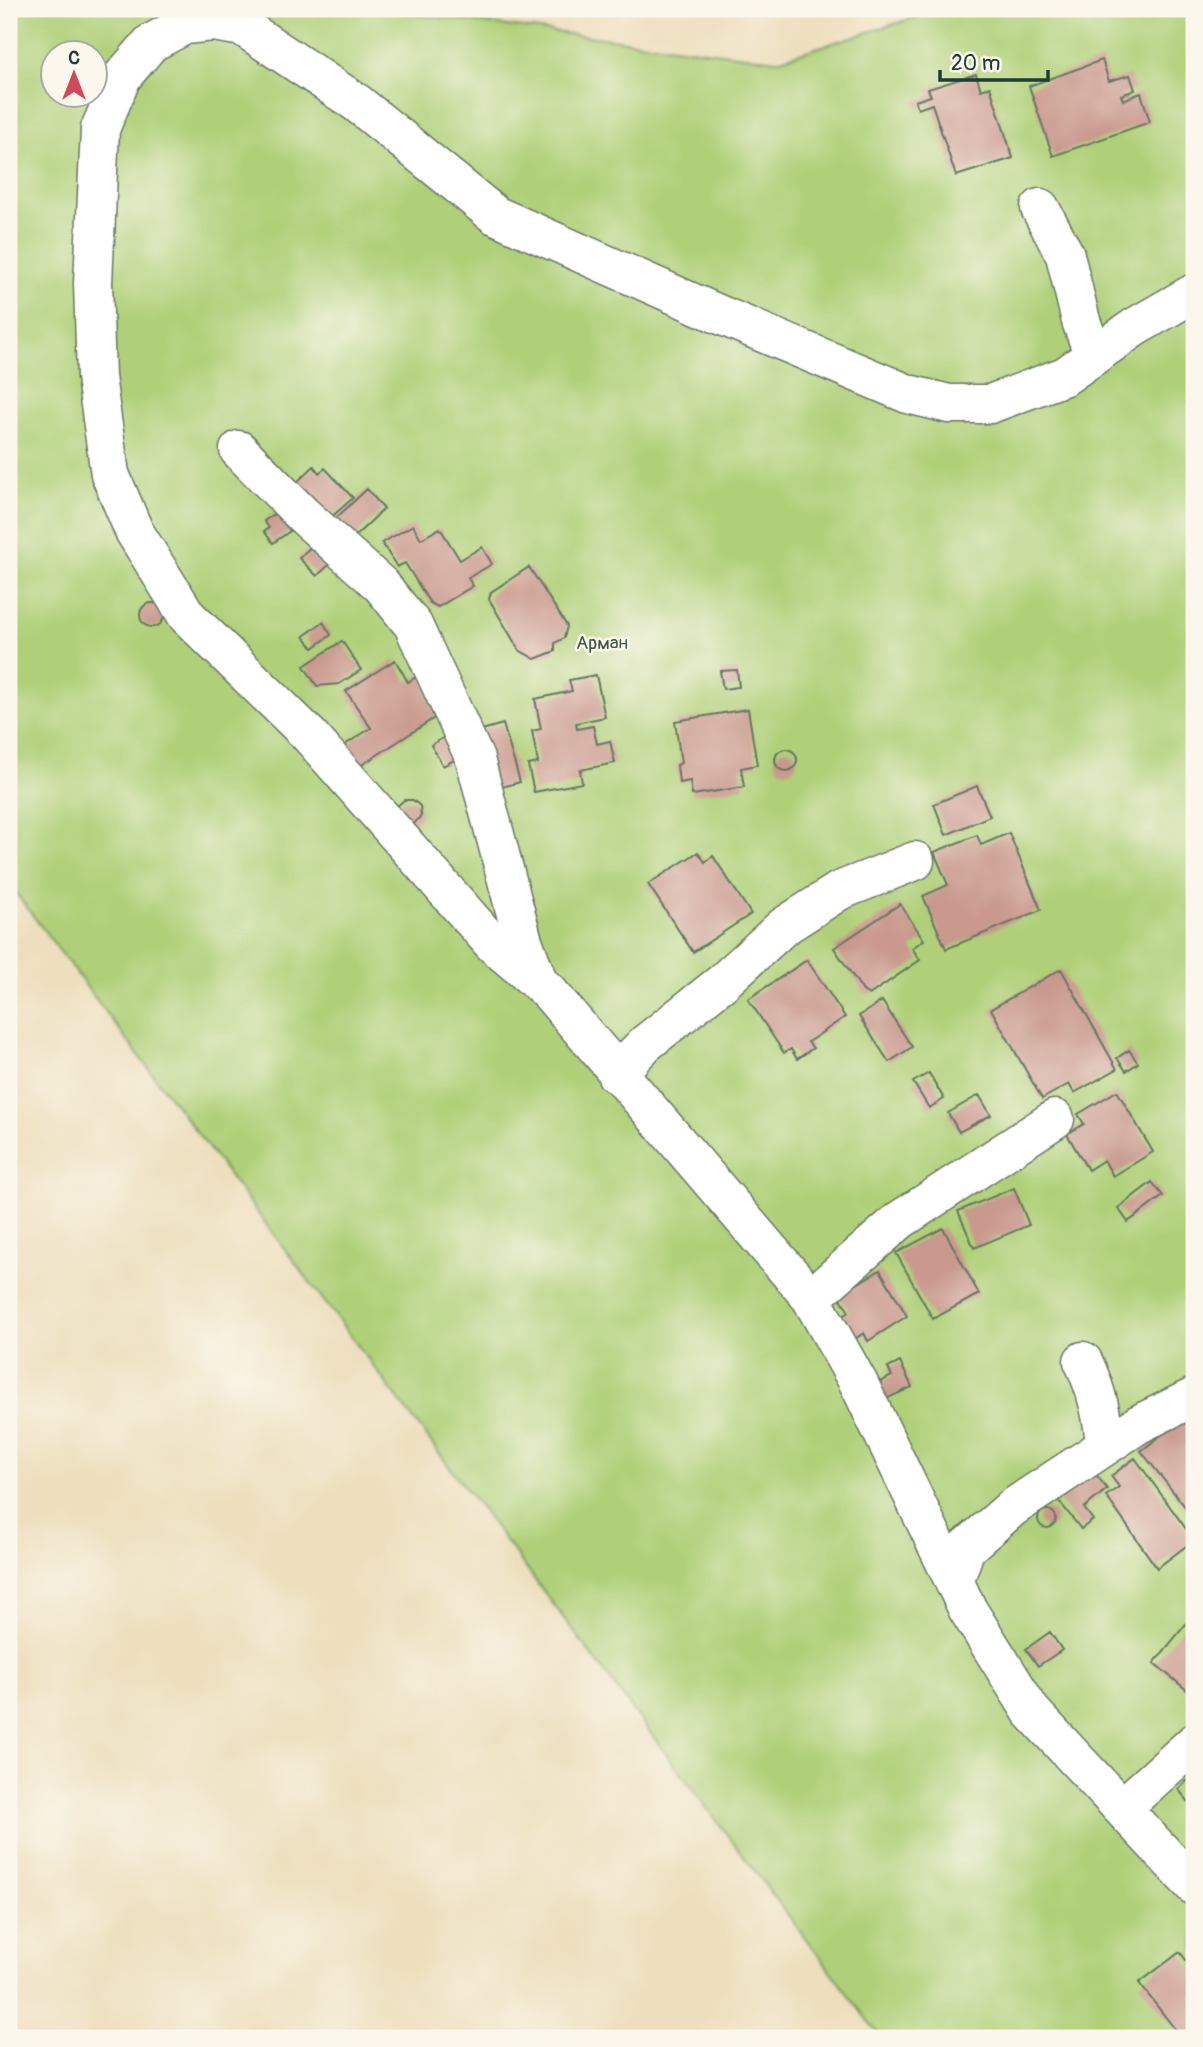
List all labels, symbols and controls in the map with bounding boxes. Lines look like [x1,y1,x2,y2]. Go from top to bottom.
north arrow [38,38,108,108]
scale bar [940,38,1049,82]
text: С [68,46,80,70]
text: 20 m [951,50,1000,77]
park label: Арман [576,631,628,655]

